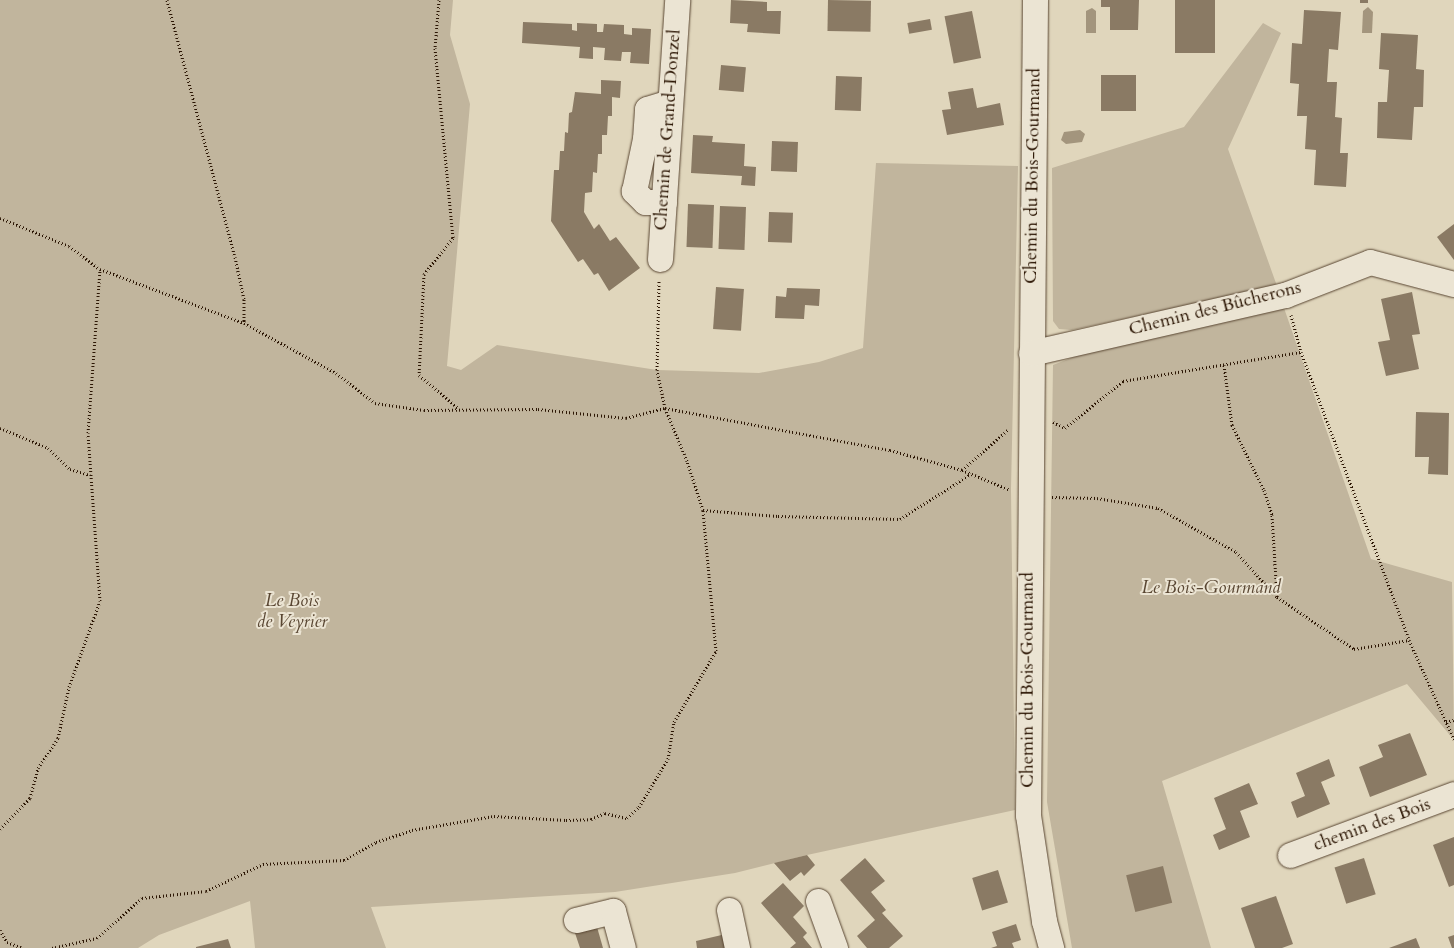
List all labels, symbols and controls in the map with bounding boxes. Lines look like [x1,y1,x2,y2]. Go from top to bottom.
street label: Chemin de Grand-Donzel [650,29,686,231]
street label: Chemin du Bois-Gourmand [1020,68,1046,284]
street label: Chemin des Bûcherons [1127,277,1303,341]
street label: Chemin du Bois-Gourmand [1017,572,1039,788]
park label: Le Bois-Gourmand [1141,577,1281,599]
park label: Le Bois de Veyrier [257,591,327,634]
street label: chemin des Bois [1310,794,1434,856]

